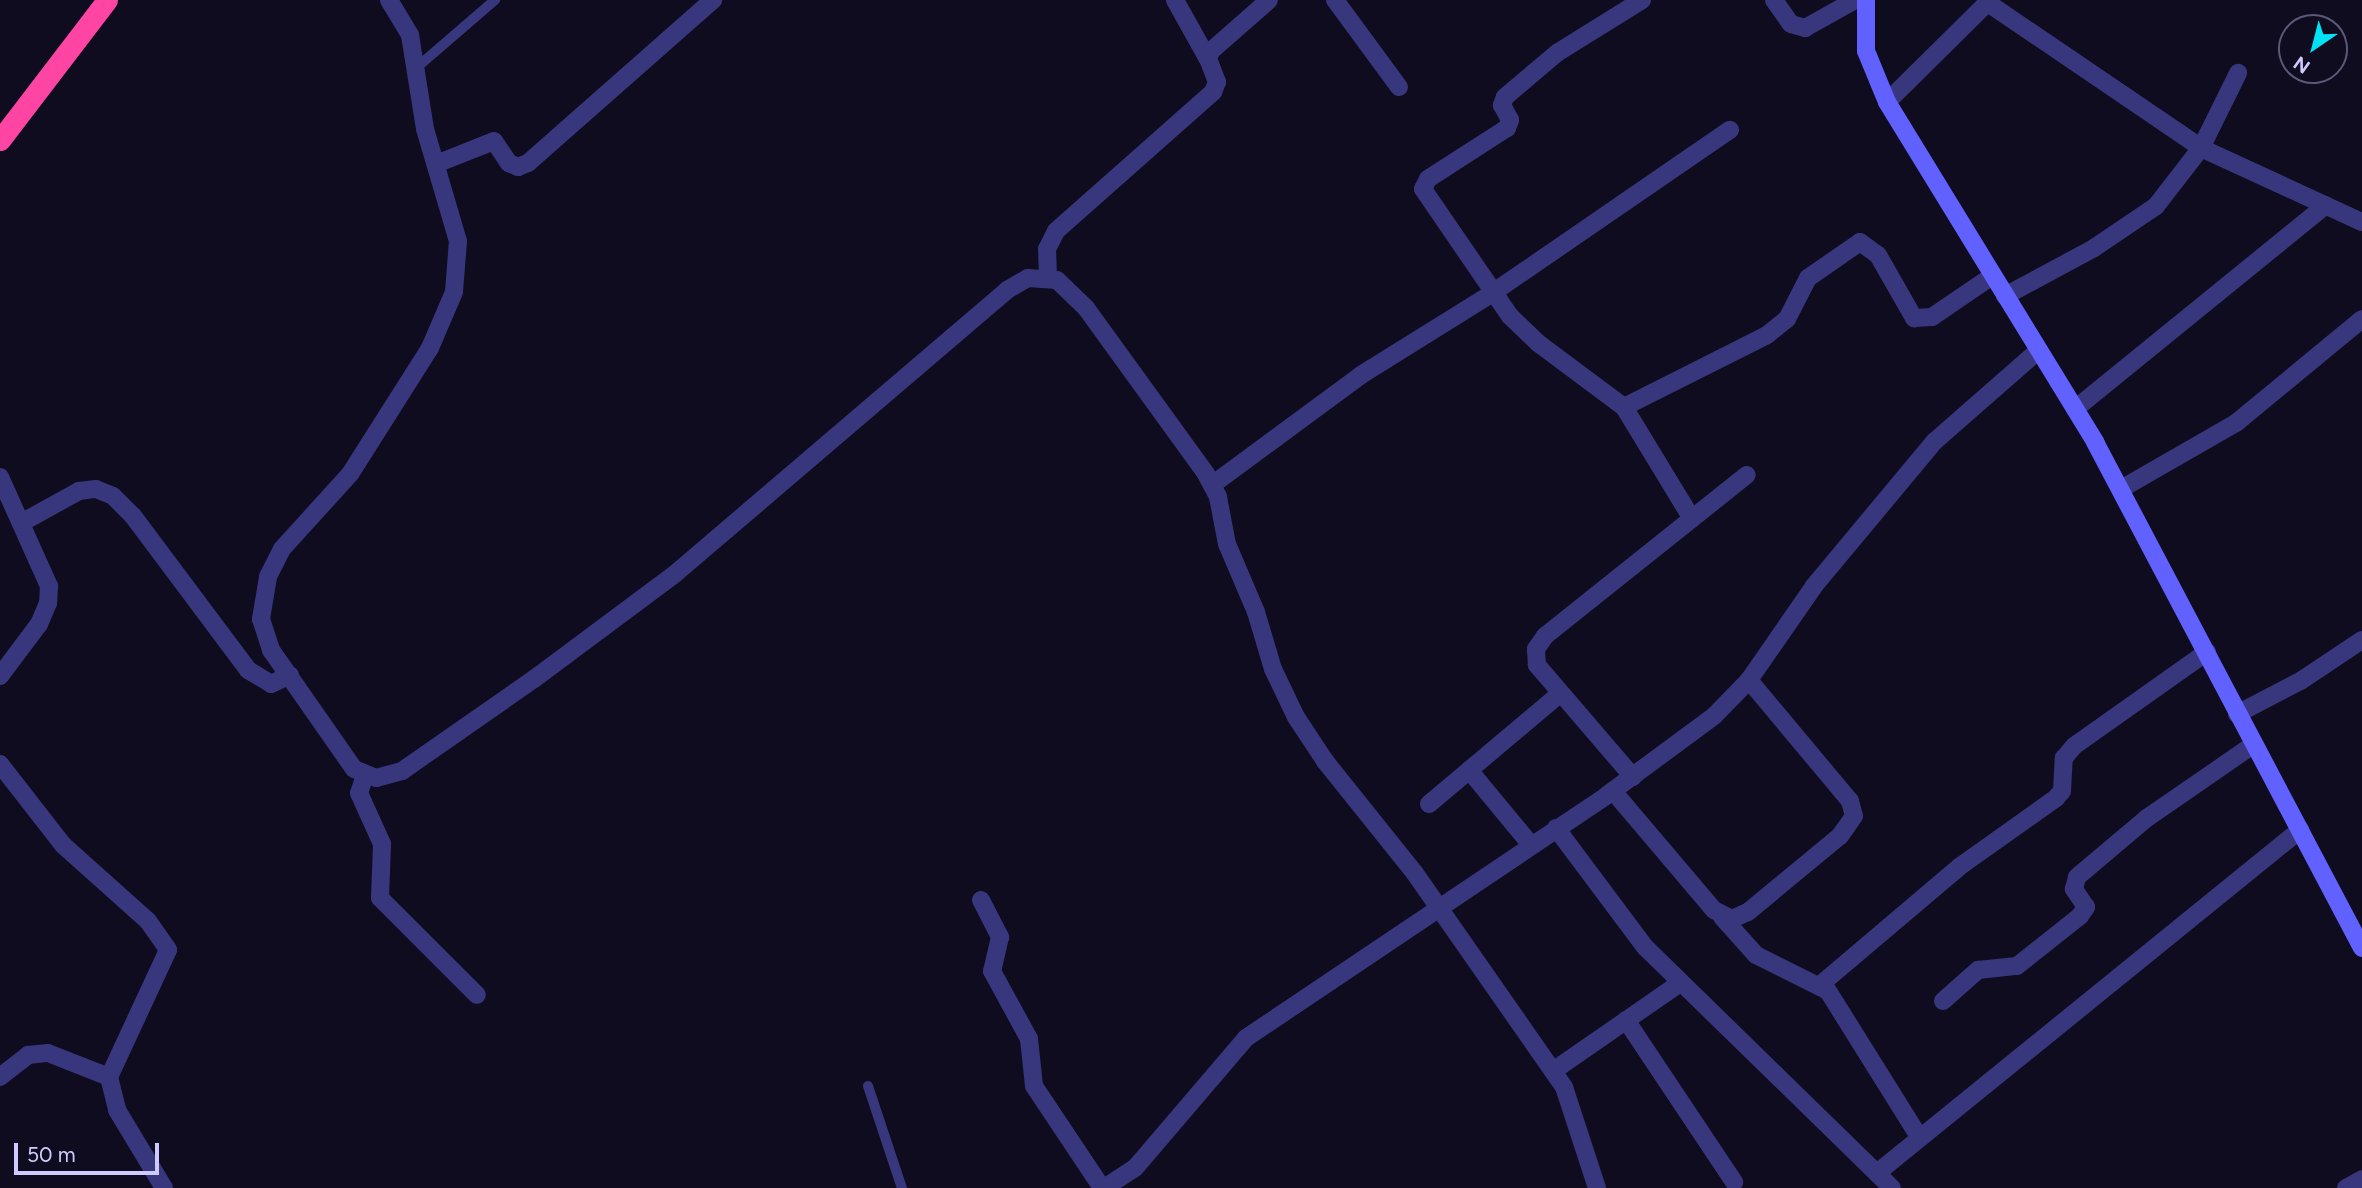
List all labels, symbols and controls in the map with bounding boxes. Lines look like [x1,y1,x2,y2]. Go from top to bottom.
north arrow [2278,14,2348,84]
text: N [2289,51,2314,79]
scale bar [18,1128,163,1172]
text: 50 m [27,1142,76,1167]

